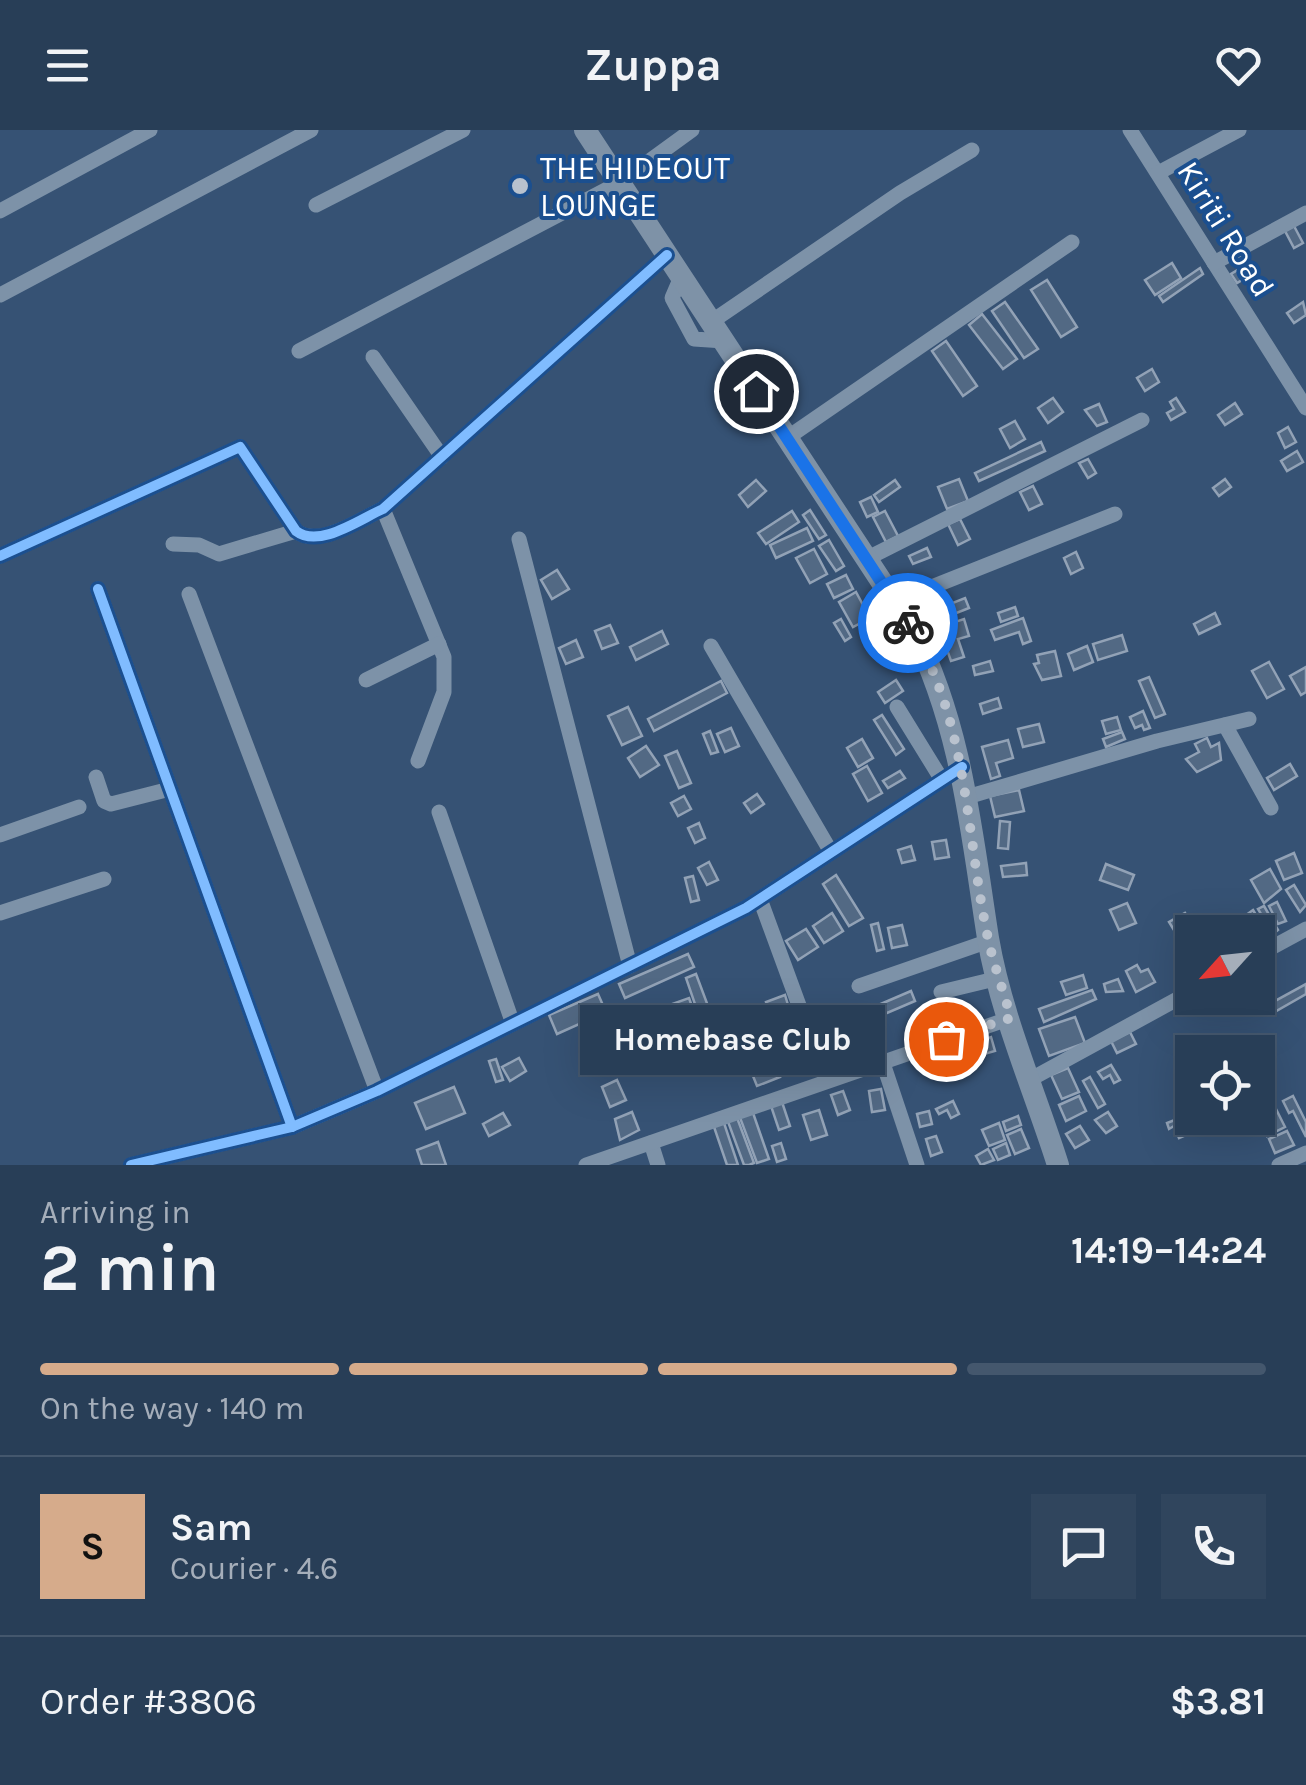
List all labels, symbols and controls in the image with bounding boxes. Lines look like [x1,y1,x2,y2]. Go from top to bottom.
icon: menu [40,38,95,93]
icon: heart [1211,38,1266,93]
text: Zuppa [584,39,722,91]
place label: THE HIDEOUT LOUNGE [540,150,730,224]
street label: Kiriti Road [1169,155,1282,304]
marker: THE HIDEOUT LOUNGE [509,175,531,197]
pin [714,349,799,434]
icon: home [729,364,784,419]
courier [858,573,958,673]
icon: bike [881,596,936,651]
north arrow [1175,915,1275,1015]
map controls [1175,915,1275,1135]
pin [904,997,989,1082]
callout: Homebase Club [581,1004,886,1074]
icon: bag [919,1012,974,1067]
text: Homebase Club [613,1021,852,1058]
button: locate [1175,1035,1275,1135]
text: Arriving in [40,1194,191,1231]
text: 14:19–14:24 [1071,1228,1266,1273]
text: 2 min [40,1230,219,1306]
text: On the way · 140 m [40,1390,305,1427]
button: chat [1031,1494,1136,1599]
button: phone [1161,1494,1266,1599]
text: Sam [170,1505,253,1550]
text: S [80,1524,105,1569]
text: Courier · 4.6 [170,1550,338,1587]
text: Order #3806 [40,1679,257,1724]
text: $3.81 [1170,1679,1266,1724]

